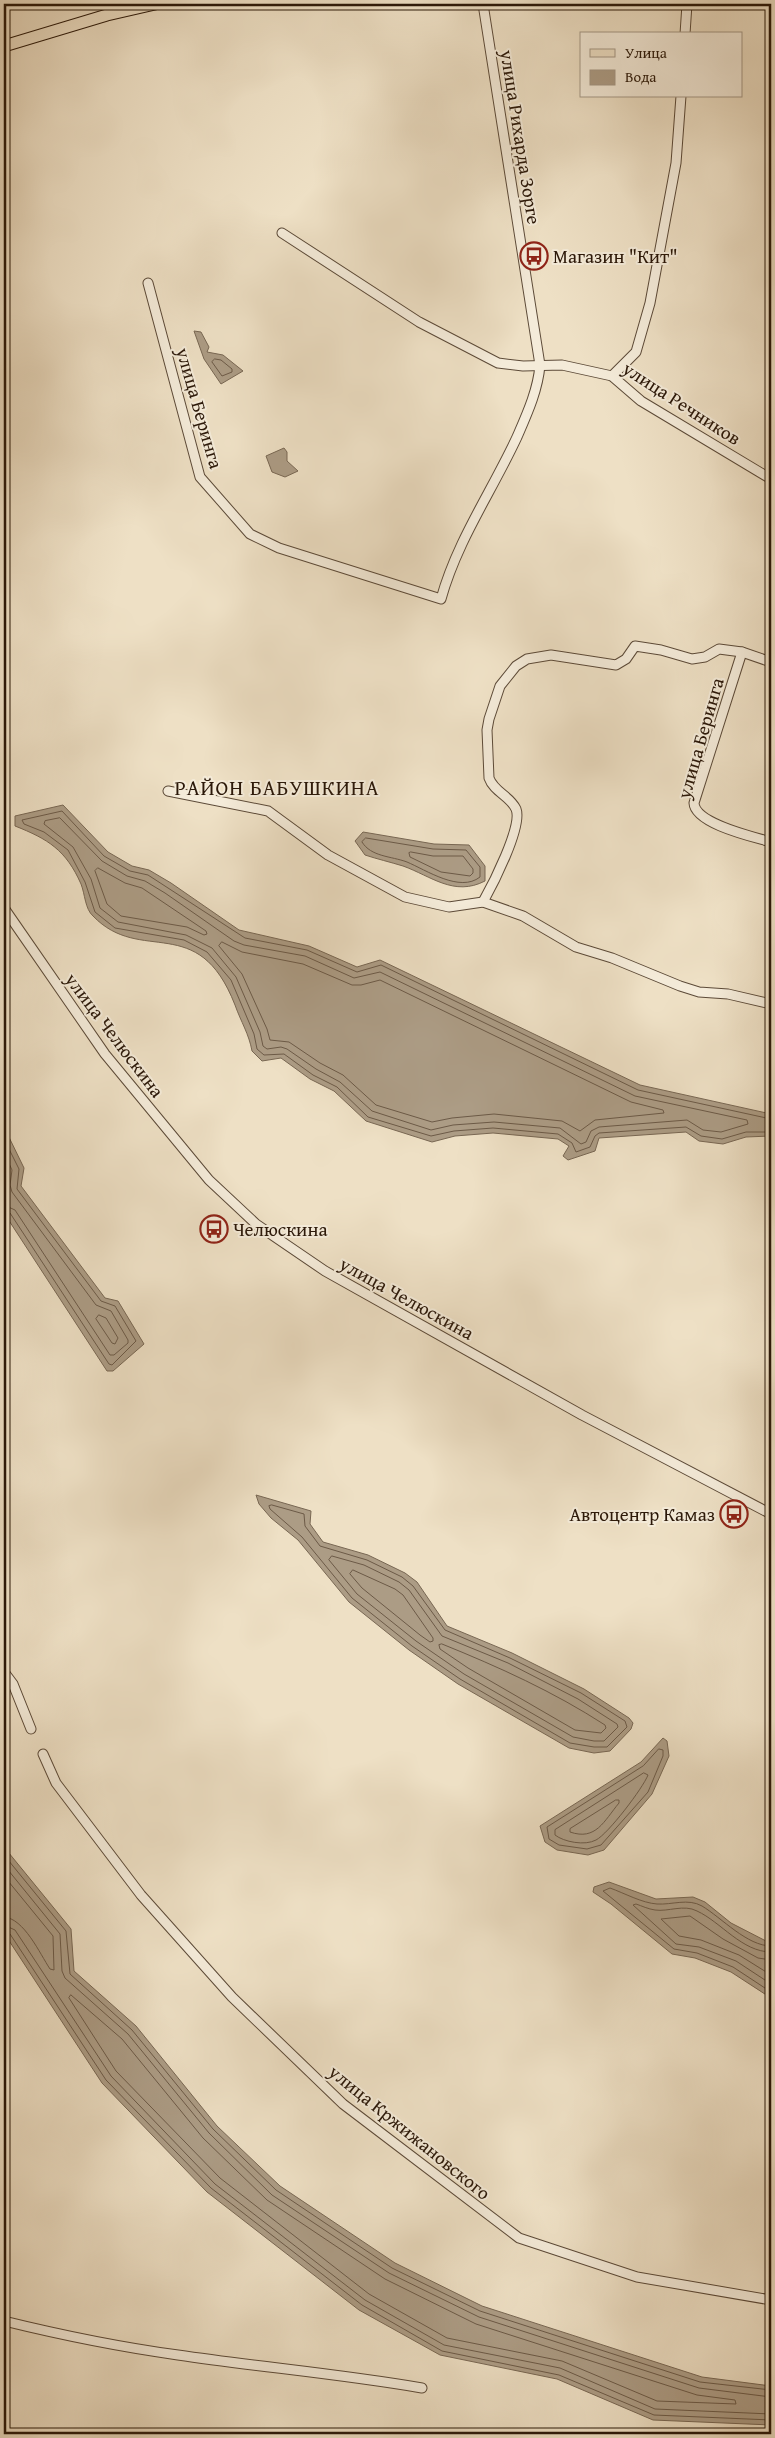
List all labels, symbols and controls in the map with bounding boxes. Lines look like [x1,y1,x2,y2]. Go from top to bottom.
legend [580,32,742,98]
text: Улица [625,42,668,63]
street label: улица Рихарда Зорге [493,47,549,226]
text: Вода [625,66,657,87]
bus stop icon: Магазин "Кит" [519,241,549,271]
place label: Магазин "Кит" [553,242,678,270]
street label: улица Беринга [169,343,231,472]
street label: улица Речников [617,354,747,452]
street label: улица Беринга [669,674,731,803]
district label: РАЙОН БАБУШКИНА [174,772,380,803]
street label: улица Челюскина [58,966,171,1103]
bus stop icon: Челюскина [199,1214,229,1244]
place label: Челюскина [233,1215,327,1243]
street label: улица Челюскина [334,1249,479,1347]
bus stop icon: Автоцентр Камаз [719,1499,749,1529]
place label: Автоцентр Камаз [569,1500,715,1528]
street label: улица Кржижановского [322,2057,497,2206]

